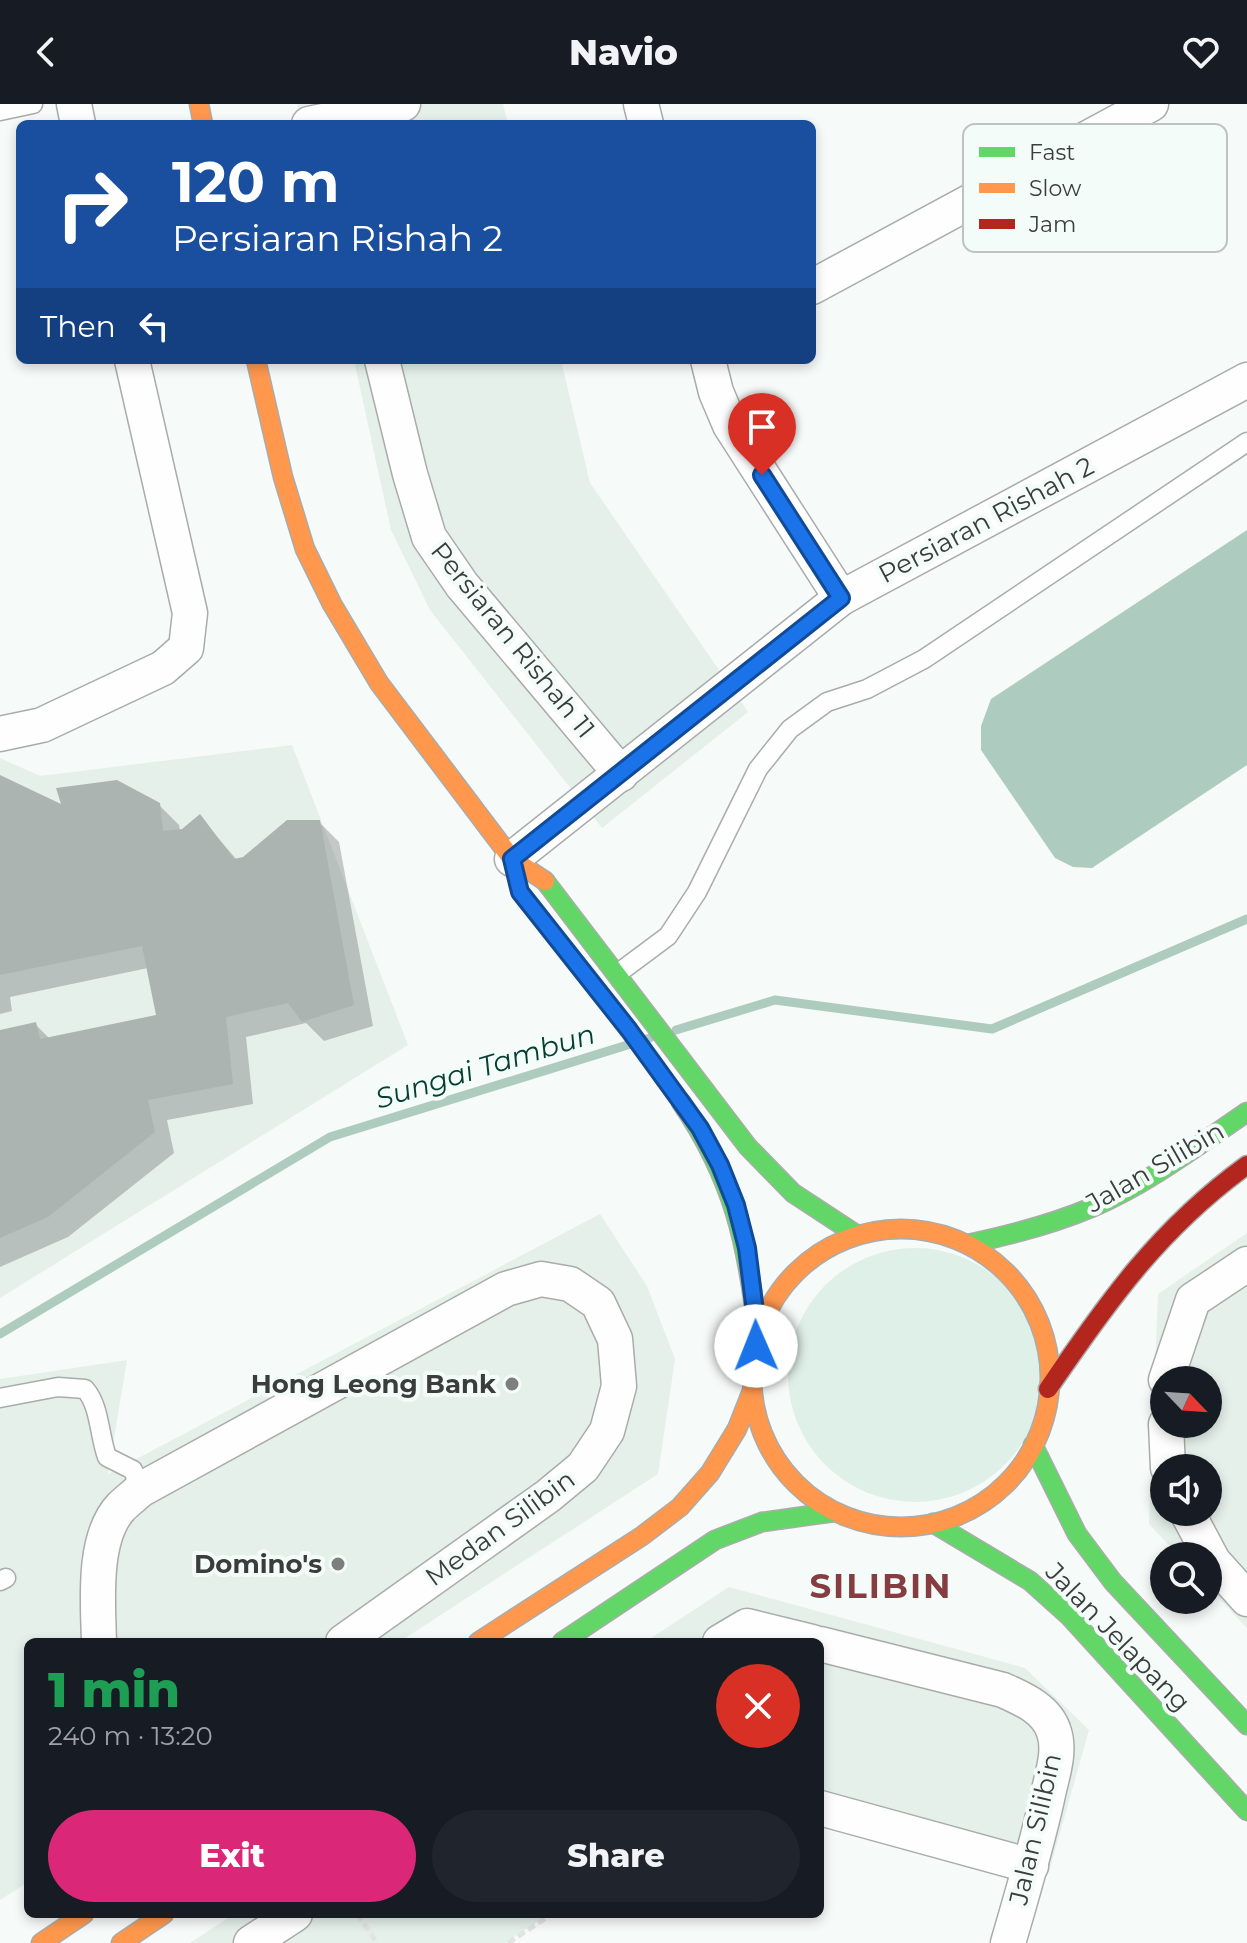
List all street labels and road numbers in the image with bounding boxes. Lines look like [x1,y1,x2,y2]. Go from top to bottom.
street label: Persiaran Rishah 2 [873,450,1099,590]
street label: Persiaran Rishah 11 [424,535,602,745]
street label: Jalan Silibin [1079,1115,1230,1220]
street label: Medan Silibin [419,1463,581,1593]
street label: Jalan Jelapang [1038,1555,1197,1718]
street label: Jalan Silibin [1002,1750,1068,1909]

